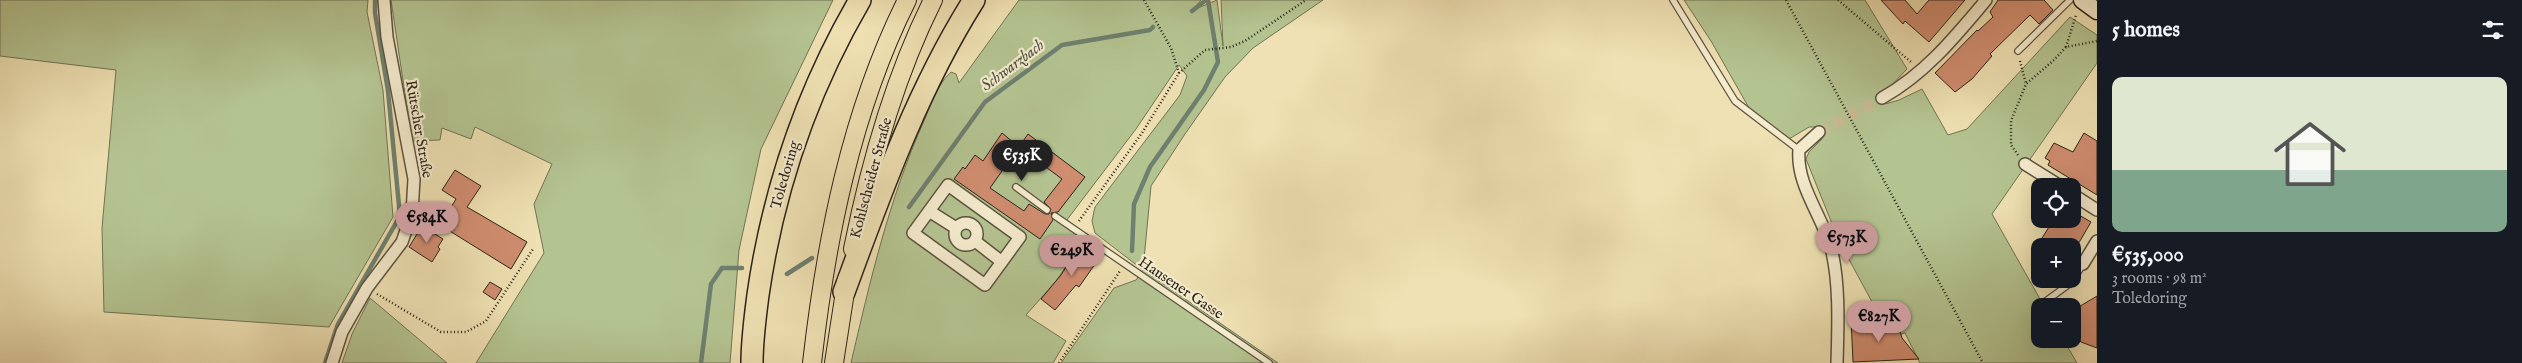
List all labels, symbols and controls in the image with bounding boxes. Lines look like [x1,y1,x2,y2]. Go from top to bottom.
icon: filters [2479,16,2507,44]
text: 5 homes [2112,17,2180,44]
water label: Schwarzbach [977,36,1049,96]
street label: Rütscher Straße [401,79,437,180]
icon: home [2265,109,2355,199]
street label: Kohlscheider Straße [846,115,896,241]
street label: Toledoring [766,138,804,211]
pin: €535K [987,140,1057,182]
text: €535K [1003,146,1041,166]
map controls [2031,178,2081,348]
button: locate [2031,178,2081,228]
pin: €584K [392,202,462,244]
text: €584K [407,208,447,228]
pin: €573K [1812,222,1882,264]
text: €573K [1827,228,1867,248]
pin: €249K [1037,234,1107,277]
button: + [2031,238,2081,288]
text: €249K [1050,241,1094,261]
text: €535,000 [2112,242,2184,269]
street label: Hausener Gasse [1135,253,1227,324]
text: 3 rooms · 98 m² [2112,269,2207,289]
text: Toledoring [2112,289,2187,309]
button: − [2031,298,2081,348]
pin: €827K [1844,300,1914,343]
text: €827K [1858,307,1900,327]

